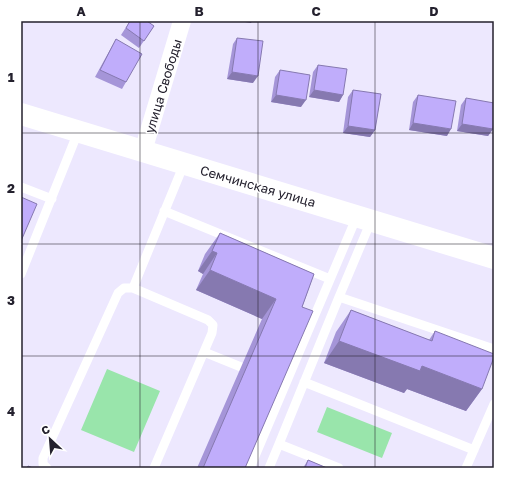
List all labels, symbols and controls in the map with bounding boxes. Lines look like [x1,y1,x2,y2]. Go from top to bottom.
text: A [76,3,86,19]
text: B [194,3,204,19]
text: C [311,3,321,19]
text: D [429,3,439,19]
street label: улица Свободы [141,37,185,135]
text: 1 [8,69,15,85]
street label: Семчинская улица [198,162,318,210]
text: 2 [7,180,15,196]
text: 3 [7,292,15,308]
text: 4 [7,403,15,419]
north arrow [30,419,70,459]
text: С [39,422,52,437]

